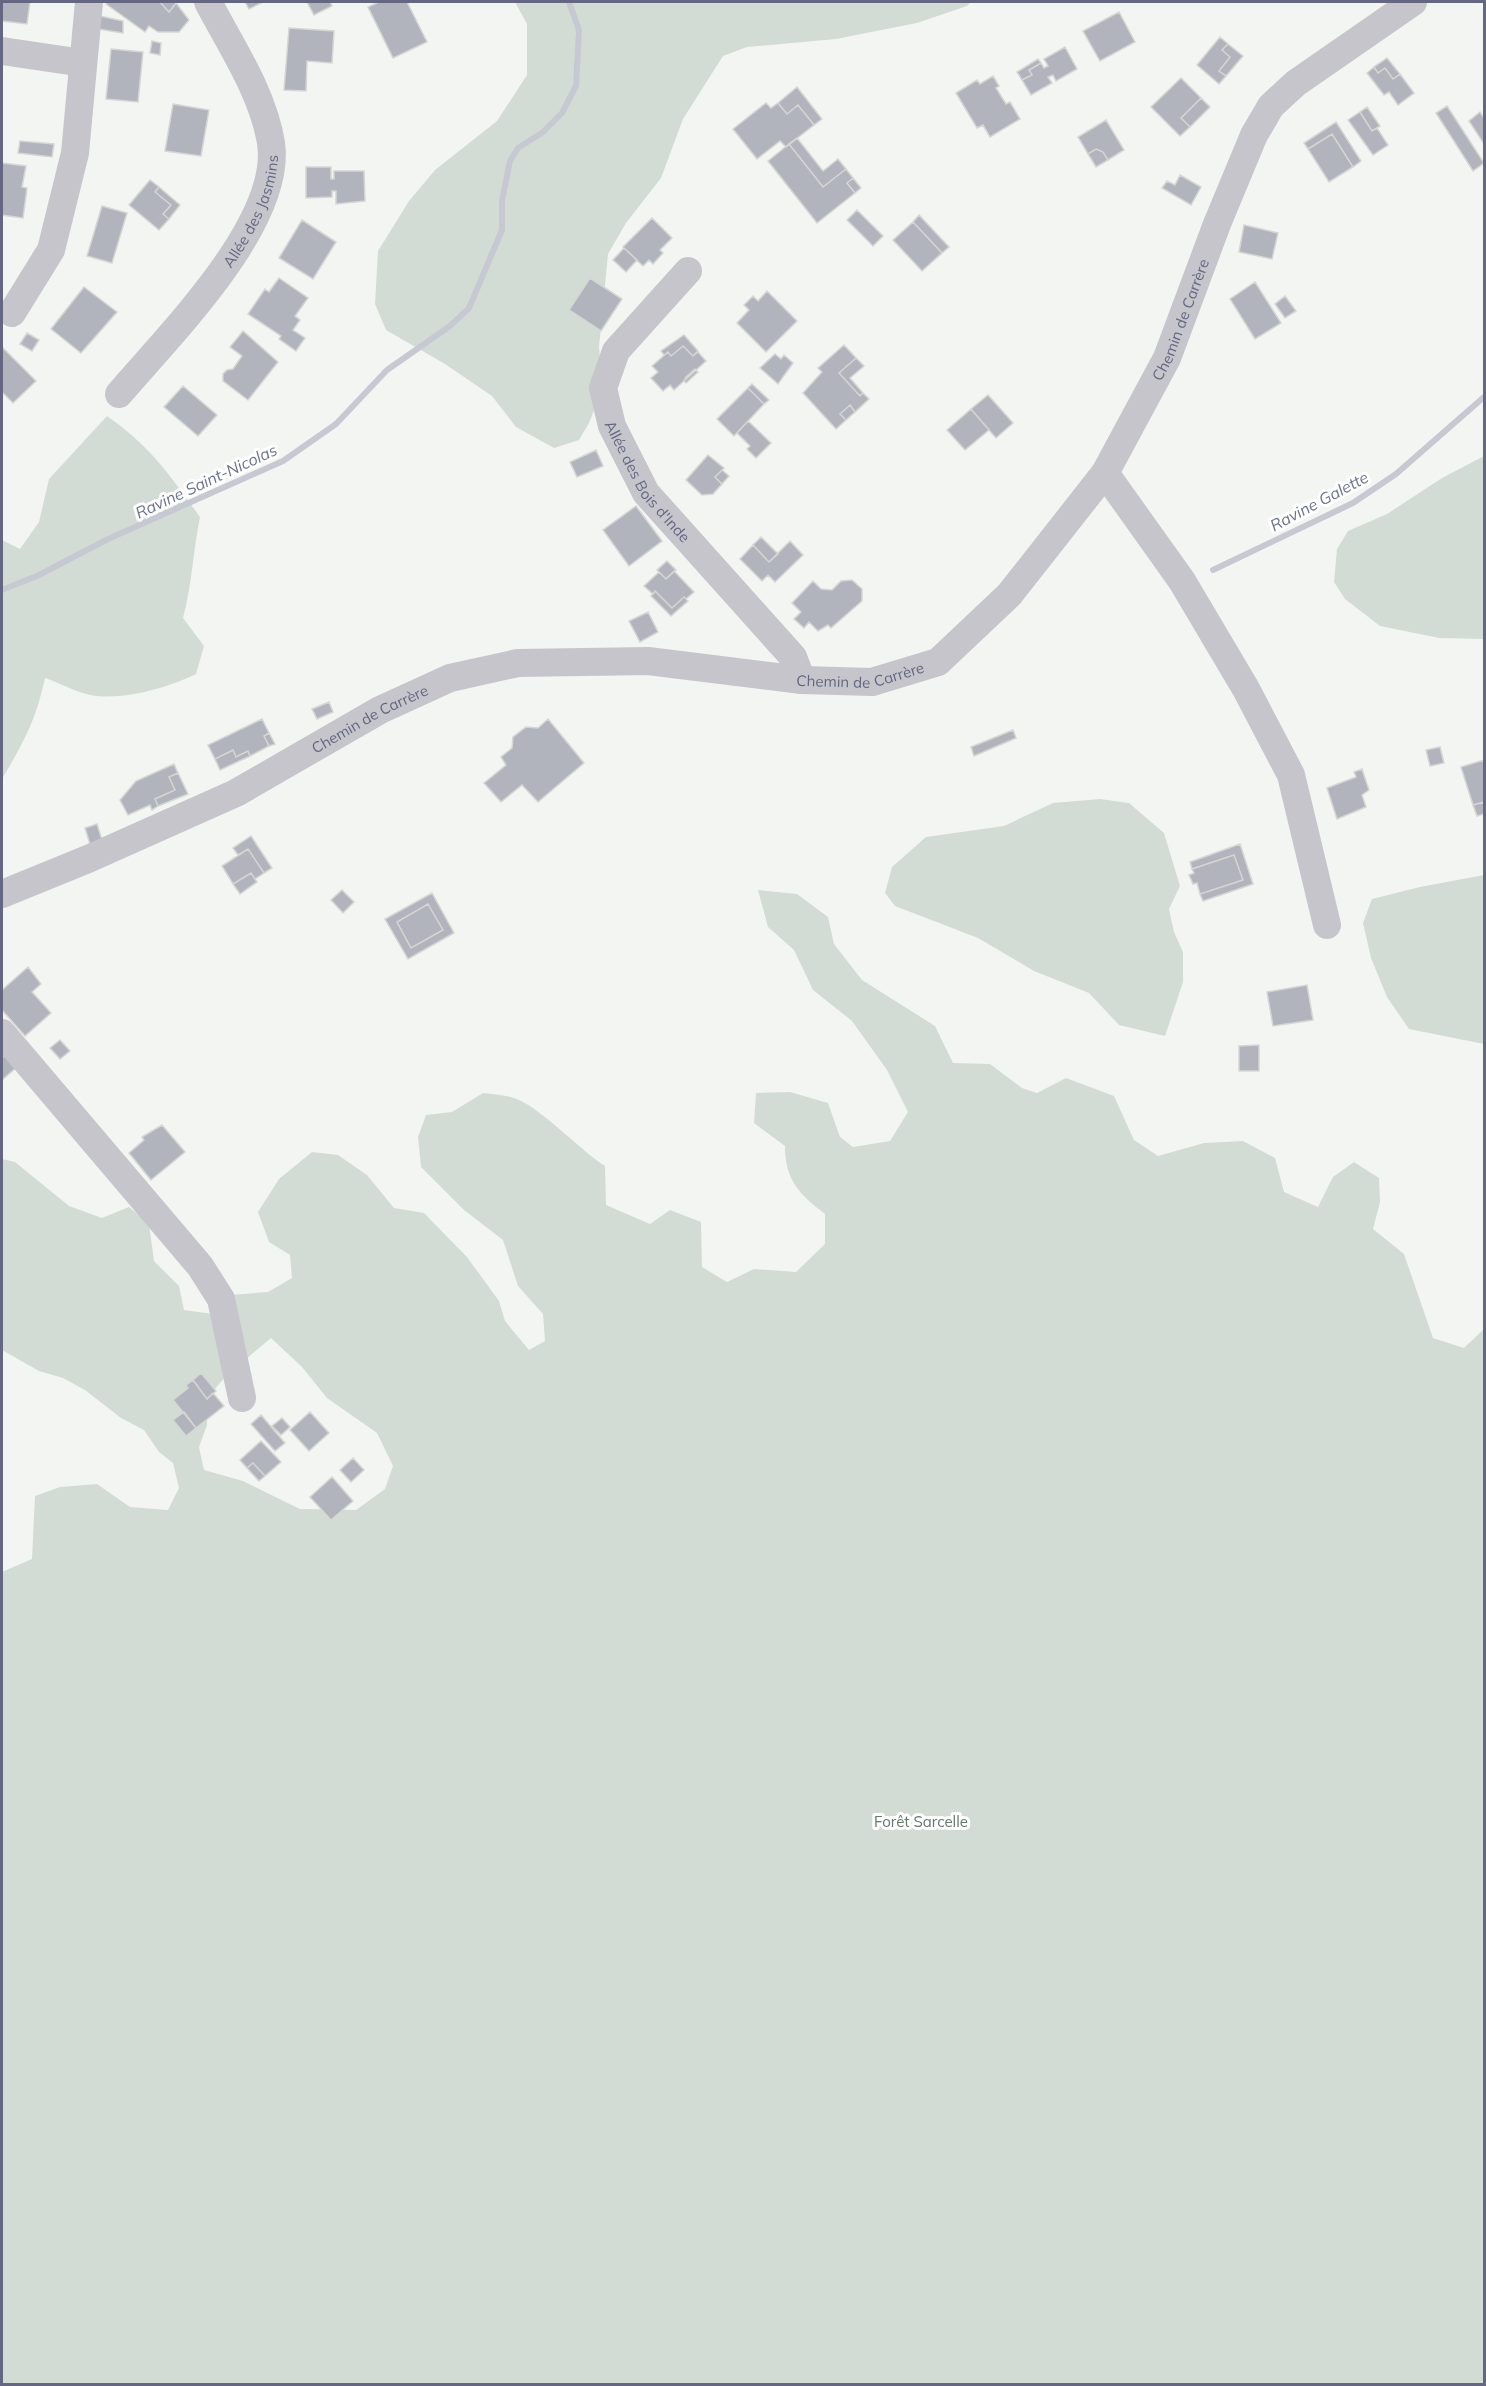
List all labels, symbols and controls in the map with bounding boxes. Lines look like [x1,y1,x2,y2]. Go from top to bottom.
street label: Allée des Jasmins [218,155,281,271]
street label: Chemin de Carrère [1147,256,1213,384]
street label: Allée des Bois d'Inde [601,417,695,546]
water label: Ravine Saint-Nicolas [132,439,280,523]
water label: Ravine Galette [1266,467,1372,535]
street label: Chemin de Carrère [795,657,926,692]
street label: Chemin de Carrère [308,680,431,757]
park label: Forêt Sarcelle [874,1812,968,1831]

